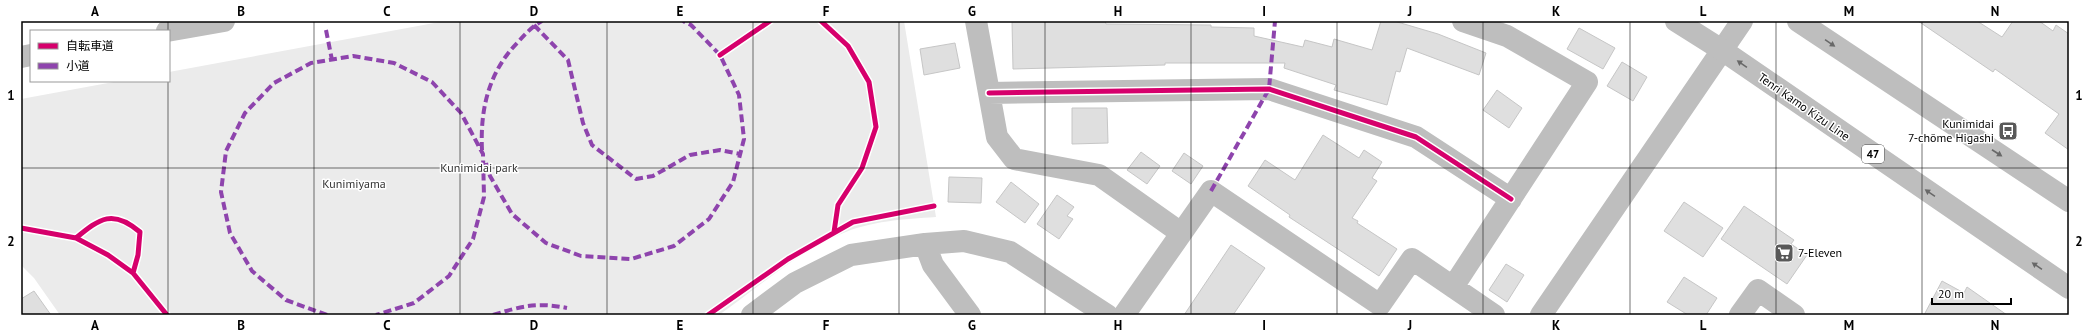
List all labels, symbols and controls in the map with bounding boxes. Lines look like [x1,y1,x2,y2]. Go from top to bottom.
text: A [91,3,99,20]
text: B [237,3,245,20]
text: C [383,3,391,20]
text: D [530,3,538,20]
text: E [677,3,684,20]
text: F [823,3,830,20]
text: G [968,3,976,20]
text: H [1114,3,1122,20]
text: I [1262,3,1266,20]
text: J [1407,3,1412,20]
text: K [1552,3,1560,20]
text: L [1700,3,1707,20]
text: M [1844,3,1854,20]
text: N [1991,3,1999,20]
legend [30,30,170,82]
text: 自転車道 [66,38,114,53]
one-way arrow [1825,39,1835,47]
text: 小道 [66,58,90,73]
one-way arrow [1737,60,1747,68]
street label: Tenri Kamo Kizu Line [1756,69,1853,144]
text: 1 [7,87,15,104]
text: 1 [2075,87,2083,104]
place label: Kunimidai 7-chōme Higashi [1908,116,1994,145]
bus stop icon: Kunimidai 7-chōme Higashi [1997,120,2019,142]
road number: 47 [1862,145,1884,163]
one-way arrow [1991,150,2002,157]
park label: Kunimidai park [440,160,518,175]
park label: Kunimiyama [322,176,386,191]
one-way arrow [1924,189,1935,197]
text: 2 [7,233,15,250]
text: 2 [2075,233,2083,250]
supermarket icon: 7-Eleven [1773,242,1795,264]
place label: 7-Eleven [1798,245,1842,260]
one-way arrow [2031,263,2043,270]
scale bar [1932,280,2011,306]
text: 20 m [1938,286,1964,301]
text: A [91,317,99,334]
text: B [237,317,245,334]
text: C [383,317,391,334]
text: D [530,317,538,334]
text: E [677,317,684,334]
text: F [823,317,830,334]
text: G [968,317,976,334]
text: H [1114,317,1122,334]
text: I [1262,317,1266,334]
text: J [1407,317,1412,334]
text: K [1552,317,1560,334]
text: L [1700,317,1707,334]
text: M [1844,317,1854,334]
text: N [1991,317,1999,334]

